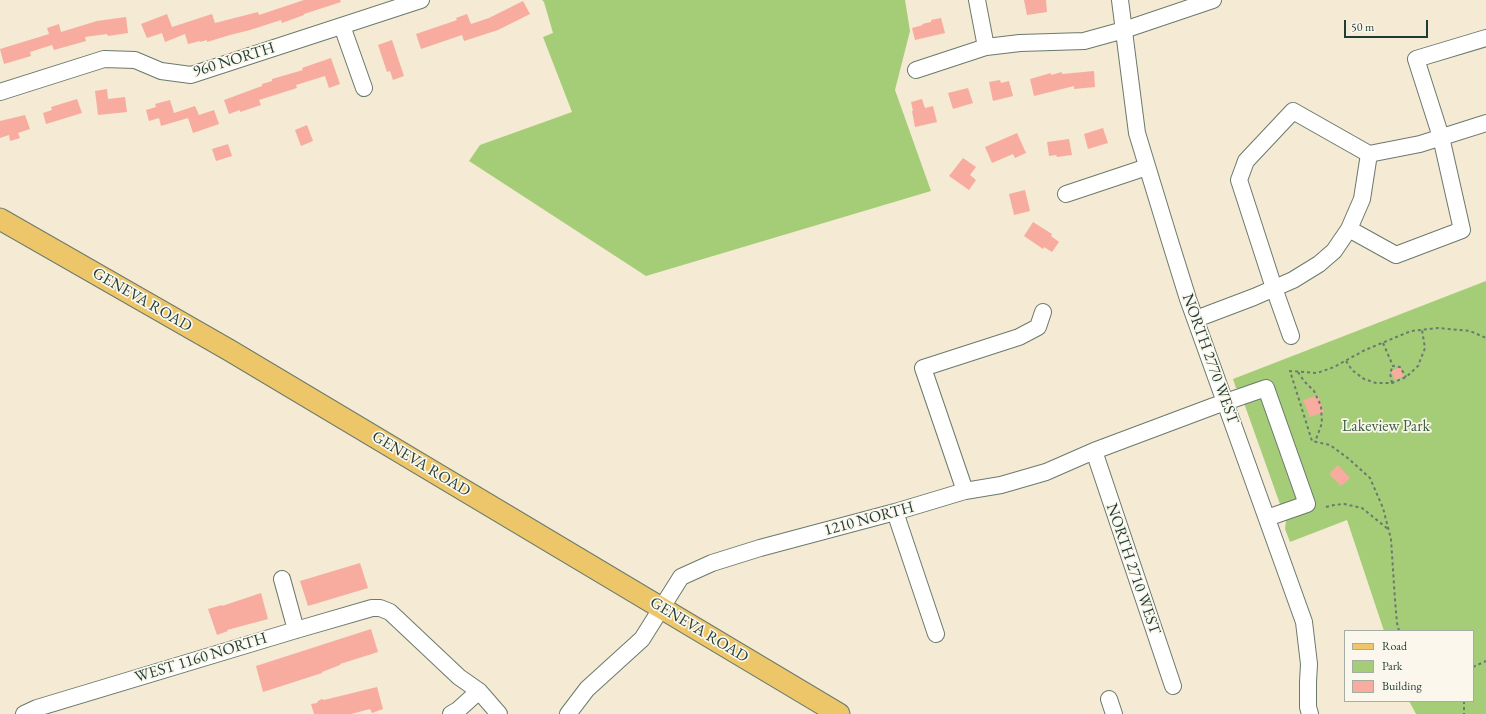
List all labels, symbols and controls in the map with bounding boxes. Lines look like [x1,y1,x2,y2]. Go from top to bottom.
scale bar [1346,12,1430,38]
text: 50 m [1351,19,1374,35]
street label: 960 NORTH [191,38,277,82]
street label: GENEVA ROAD [89,264,195,336]
street label: NORTH 2770 WEST [1177,291,1243,427]
park label: Lakeview Park [1342,417,1430,437]
street label: GENEVA ROAD [368,427,474,501]
street label: 1210 NORTH [822,498,916,540]
street label: NORTH 2710 WEST [1102,501,1164,637]
street label: GENEVA ROAD [646,593,752,667]
street label: WEST 1160 NORTH [133,629,269,687]
legend [1344,630,1474,702]
text: Road [1382,638,1407,654]
text: Park [1382,658,1402,674]
text: Building [1382,678,1422,694]

